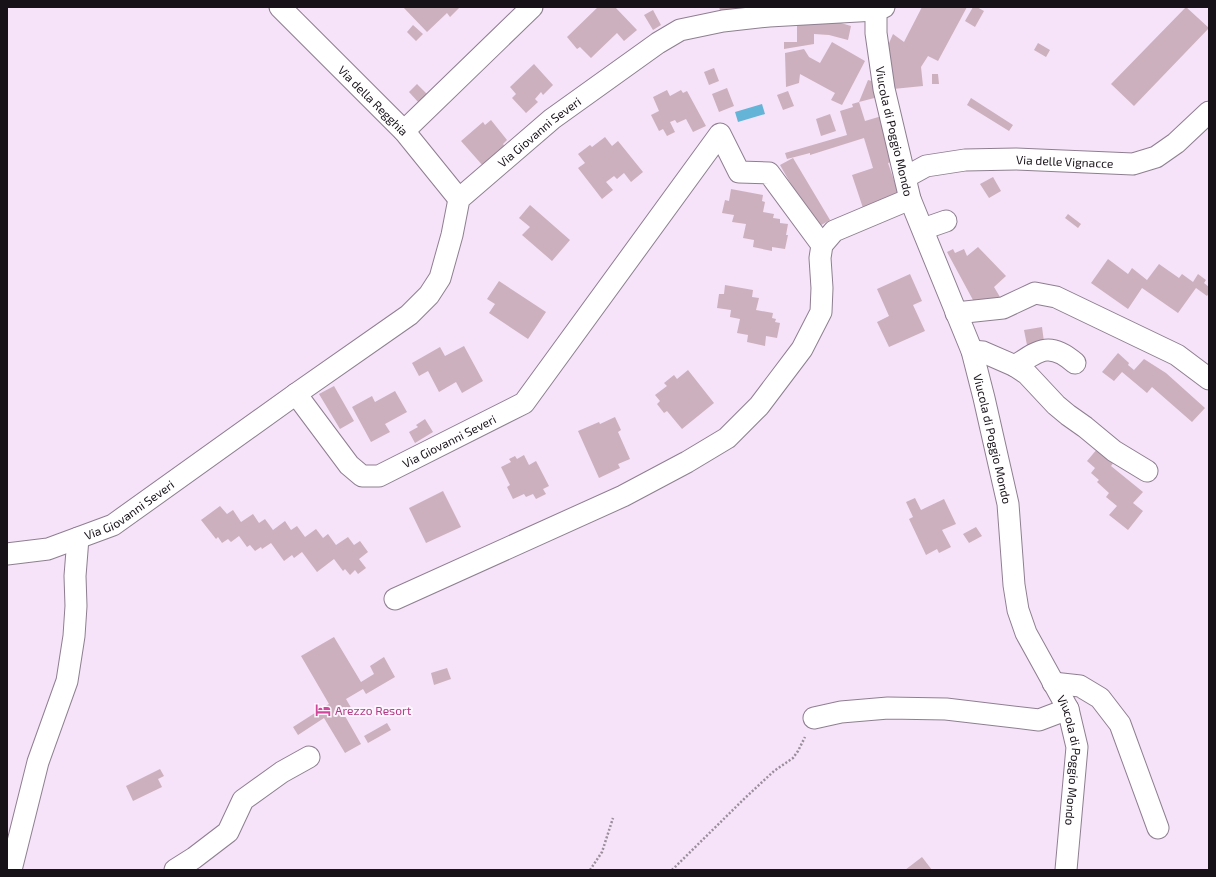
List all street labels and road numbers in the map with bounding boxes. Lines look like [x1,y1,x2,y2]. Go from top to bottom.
street label: Via della Regghia [335,62,411,138]
street label: Viucola di Poggio Mondo [874,65,916,198]
street label: Via Giovanni Severi [495,94,583,170]
street label: Via delle Vignacce [1016,152,1114,170]
street label: Viucola di Poggio Mondo [971,372,1015,505]
street label: Via Giovanni Severi [400,411,498,470]
street label: Via Giovanni Severi [82,477,176,542]
street label: Viucola di Poggio Mondo [1055,692,1084,826]

